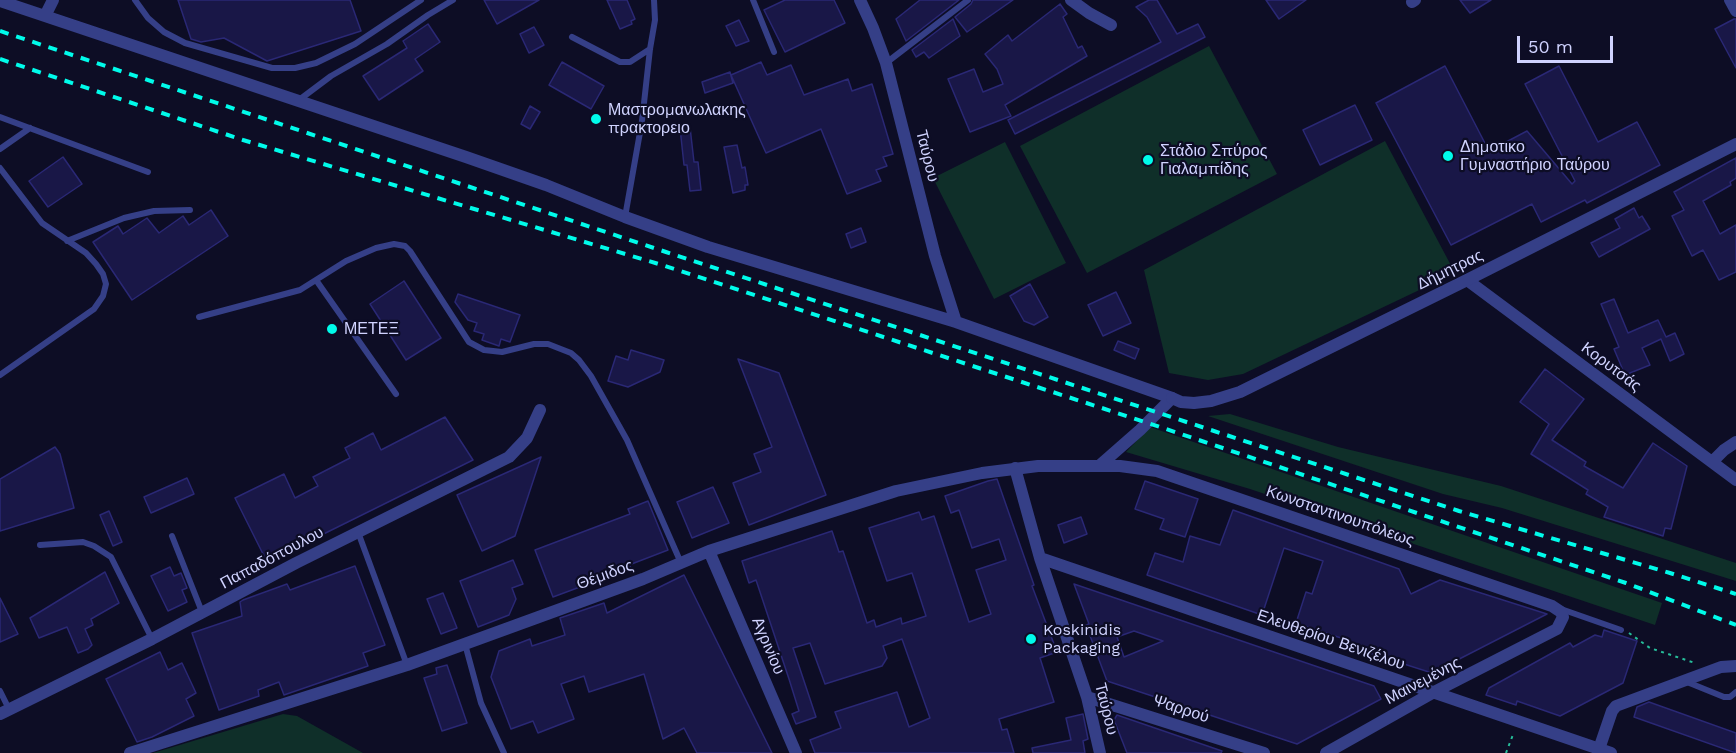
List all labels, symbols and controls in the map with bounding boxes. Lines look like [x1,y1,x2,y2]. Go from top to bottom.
scale bar [1520,24,1616,62]
text: 50 m [1528,36,1573,57]
place label: Μαστρομανωλακης πρακτορειο [608,100,746,138]
marker: Μαστρομανωλακης πρακτορειο [589,112,603,126]
street label: Ταύρου [911,128,943,184]
place label: Δημοτικο Γυμναστήριο Ταύρου [1460,137,1610,175]
place label: Στάδιο Σπύρος Γιαλαμπίδης [1160,141,1267,179]
marker: Δημοτικο Γυμναστήριο Ταύρου [1441,149,1455,163]
marker: Στάδιο Σπύρος Γιαλαμπίδης [1141,153,1155,167]
street label: Δήμητρας [1414,246,1486,294]
place label: ΜΕΤΕΞ [344,319,399,339]
marker: ΜΕΤΕΞ [325,322,339,336]
street label: Κορυτσάς [1577,338,1645,396]
street label: Κωνσταντινουπόλεως [1263,482,1417,550]
street label: Παπαδόπουλου [217,523,327,593]
street label: Θέμιδος [574,556,636,594]
street label: Ελευθερίου Βενιζέλου [1254,606,1408,674]
street label: Αγρινίου [747,615,789,677]
place label: Koskinidis Packaging [1043,620,1121,658]
marker: Koskinidis Packaging [1024,632,1038,646]
street label: Μαινεμένης [1382,653,1464,709]
street label: Ταύρου [1090,681,1122,737]
street label: Ψαρρού [1151,691,1211,727]

